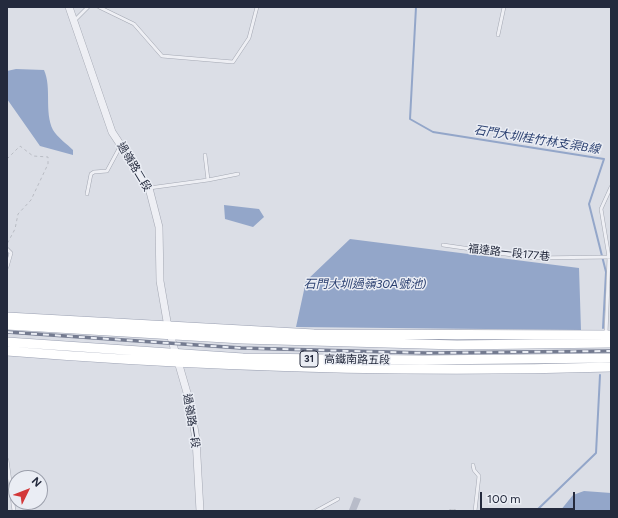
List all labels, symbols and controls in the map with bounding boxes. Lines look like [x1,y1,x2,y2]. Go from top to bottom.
water label: 石門大圳桂竹林支渠B線 [473,123,601,157]
street label: 過嶺路二段 [114,140,154,194]
street label: 福達路一段177巷 [467,242,551,264]
water label: 石門大圳過嶺30A號池) [304,277,426,291]
road number: 31 [300,351,318,367]
street label: 高鐵南路五段 [324,353,390,367]
street label: 過嶺路一段 [180,393,202,449]
north arrow [8,470,48,510]
text: N [29,475,44,490]
scale bar [482,484,577,510]
text: 100 m [487,492,521,506]

